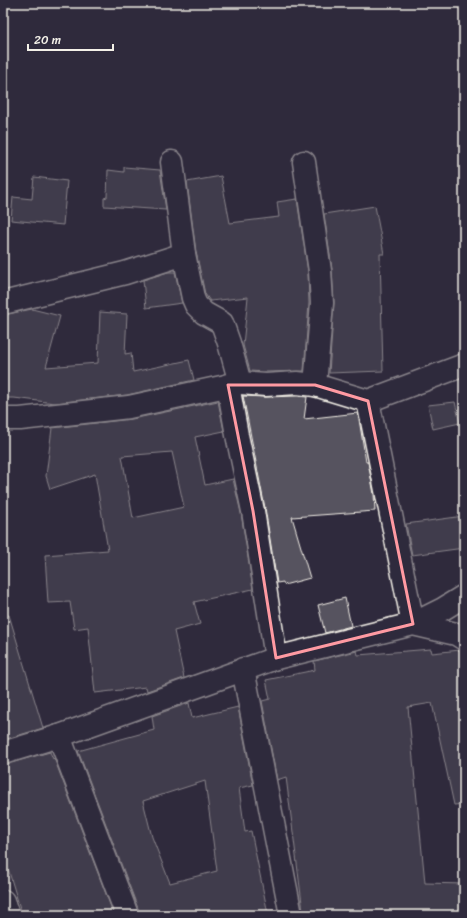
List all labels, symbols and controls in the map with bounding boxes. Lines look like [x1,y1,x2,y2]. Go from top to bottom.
scale bar [28,26,113,52]
text: 20 m [34,29,61,51]

